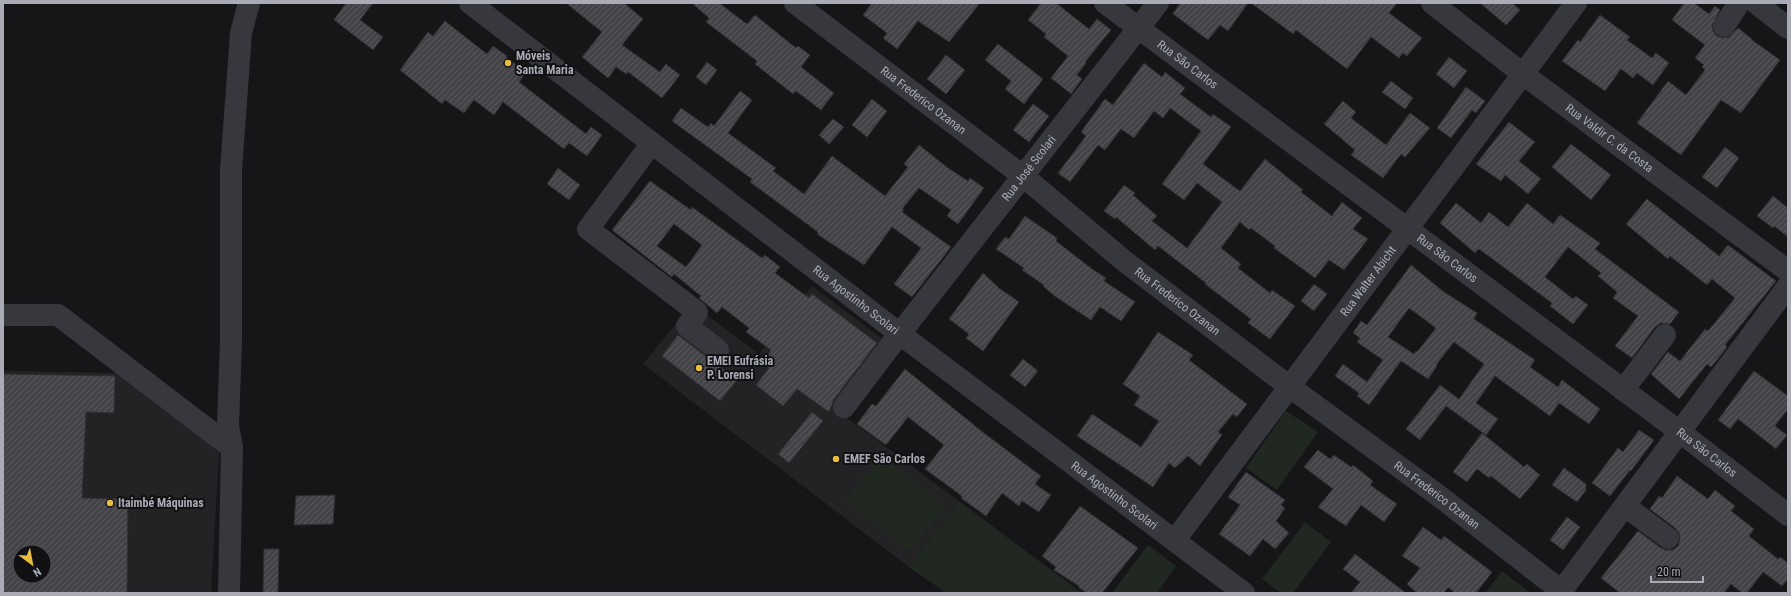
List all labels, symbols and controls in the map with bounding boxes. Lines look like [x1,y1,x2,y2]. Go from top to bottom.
street label: Rua São Carlos [1155,37,1221,92]
place label: Móveis Santa Maria [516,49,574,77]
marker: Móveis Santa Maria [503,58,513,68]
street label: Rua Frederico Ozanan [878,63,969,137]
street label: Rua Valdir C. da Costa [1563,101,1656,175]
street label: Rua José Scolari [999,133,1059,204]
street label: Rua São Carlos [1414,231,1480,285]
street label: Rua Walter Abicht [1337,243,1399,319]
street label: Rua Agostinho Scolari [810,263,902,337]
street label: Rua Frederico Ozanan [1132,264,1223,338]
place label: EMEI Eufrásia P. Lorensi [707,354,773,382]
marker: EMEI Eufrásia P. Lorensi [694,363,704,373]
street label: Rua São Carlos [1674,425,1739,480]
place label: EMEF São Carlos [844,452,926,466]
marker: EMEF São Carlos [831,454,841,464]
street label: Rua Agostinho Scolari [1068,458,1160,532]
street label: Rua Frederico Ozanan [1391,458,1483,532]
place label: Itaimbé Máquinas [118,496,204,510]
marker: Itaimbé Máquinas [105,498,115,508]
north arrow [12,544,52,584]
scale bar [1651,558,1703,584]
text: N [31,565,43,579]
text: 20 m [1657,565,1681,579]

